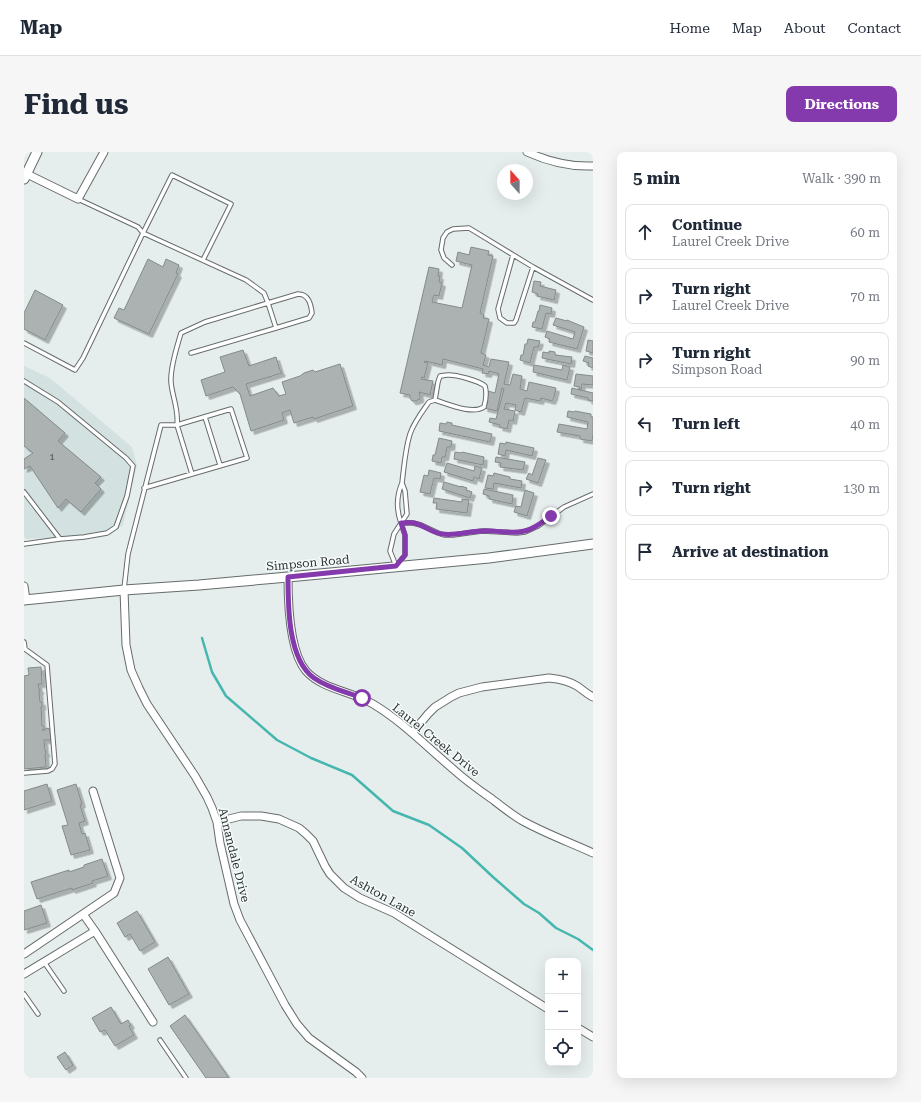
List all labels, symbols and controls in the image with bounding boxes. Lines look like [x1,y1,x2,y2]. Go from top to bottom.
text: Map [20,16,62,39]
text: Home [669,20,710,36]
text: Map [732,20,762,36]
text: About [784,20,826,36]
text: Contact [848,20,901,36]
button: Directions [786,86,897,122]
text: Find us [24,88,128,121]
north arrow [497,164,533,200]
text: 5 min [633,168,680,188]
text: Walk · 390 m [802,171,881,186]
text: Continue [672,216,742,234]
icon: ahead [634,221,656,243]
text: 60 m [850,225,880,240]
text: Laurel Creek Drive [672,234,789,249]
text: Turn right [672,280,751,298]
icon: right [634,285,656,307]
text: 70 m [850,289,880,304]
text: Laurel Creek Drive [672,298,789,313]
text: Turn right [672,344,751,362]
icon: right [634,349,656,371]
text: 90 m [850,353,880,368]
text: Simpson Road [672,362,762,377]
icon: left [634,413,656,435]
text: Turn left [672,415,740,433]
text: 40 m [850,417,880,432]
house number: 1 [49,451,55,462]
icon: right [634,477,656,499]
text: Turn right [672,479,751,497]
text: 130 m [843,481,880,496]
route end [542,507,560,525]
icon: arrive [634,541,656,563]
text: Arrive at destination [672,543,828,561]
street label: Simpson Road [266,552,350,574]
route start [353,689,371,707]
street label: Laurel Creek Drive [390,701,483,780]
street label: Annandale Drive [215,806,253,904]
street label: Ashton Lane [348,872,419,920]
map controls [545,958,581,1066]
button: + [545,958,581,994]
button: − [545,994,581,1030]
button: locate [545,1030,581,1066]

